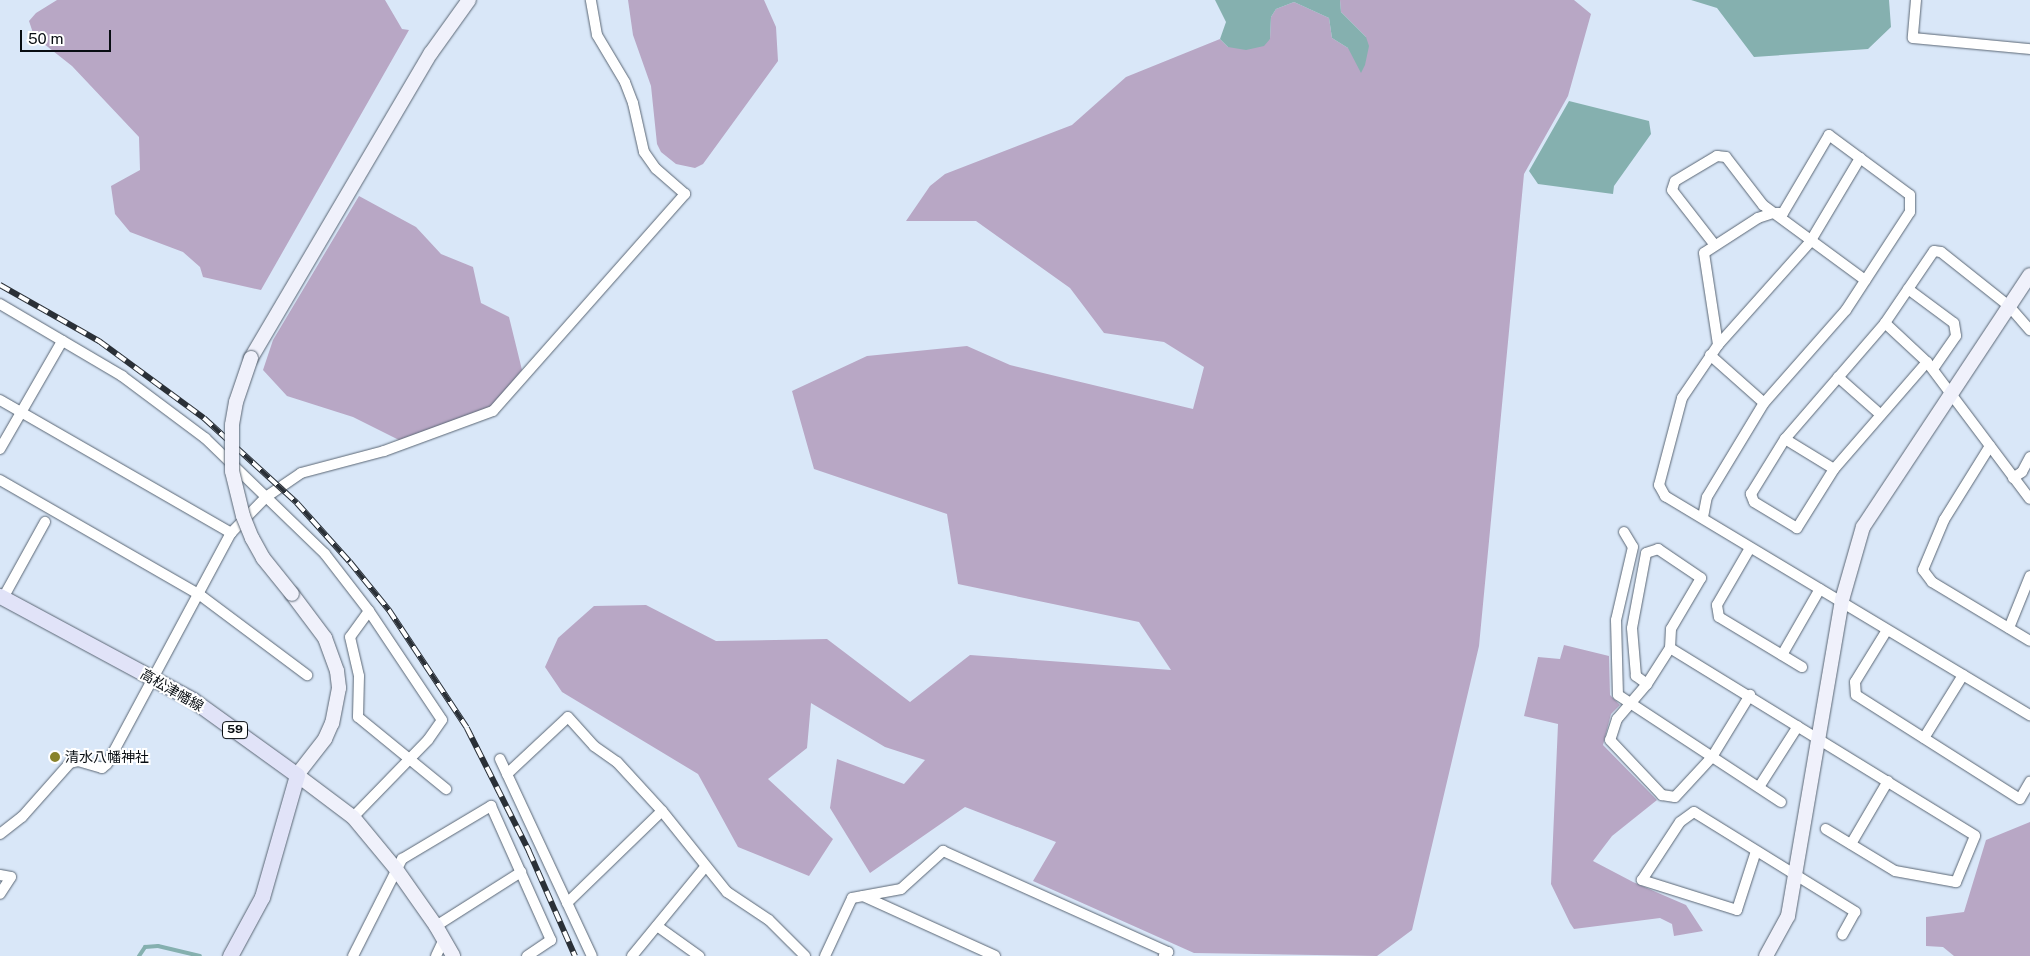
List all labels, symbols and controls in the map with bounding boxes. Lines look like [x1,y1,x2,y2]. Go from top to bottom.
scale bar [22,20,114,52]
text: 50 m [28,30,63,47]
street label: 高松津幡線 [137,665,207,715]
road number: 59 [221,720,249,740]
place label: 清水八幡神社 [65,749,149,765]
marker: 清水八幡神社 [49,751,61,763]

